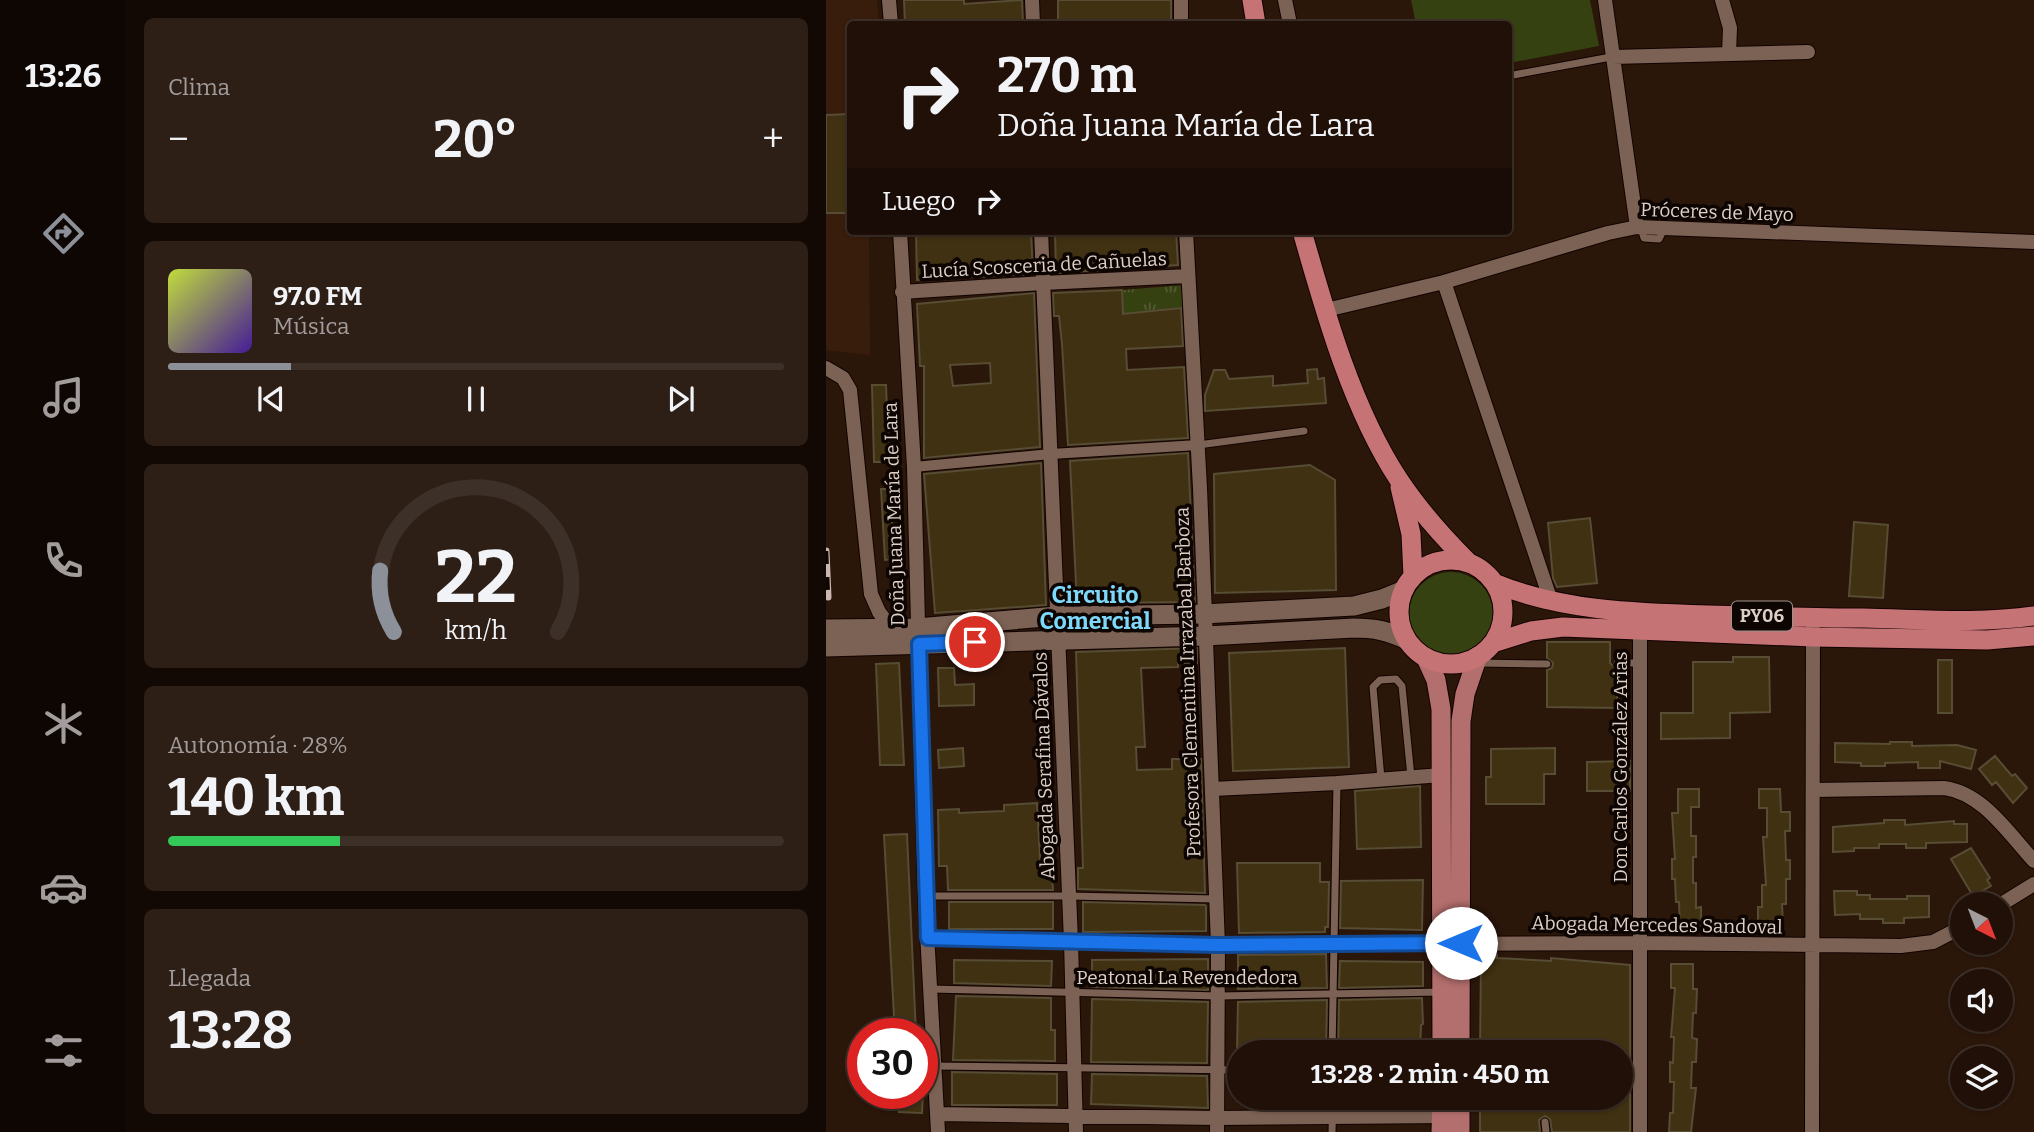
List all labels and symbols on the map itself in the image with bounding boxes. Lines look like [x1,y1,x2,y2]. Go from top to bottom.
street label: Próceres de Mayo [1640,198,1794,226]
street label: Lucía Scosceria de Cañuelas [921,247,1167,283]
street label: Doña Juana María de Lara [879,401,909,626]
street label: Profesora Clementina Irrazabal Barboza [1170,506,1206,858]
district label: Circuito Comercial [1039,581,1151,635]
road number: PY06 [1732,602,1792,630]
pin [945,612,1005,672]
street label: Don Carlos González Arias [1609,651,1632,883]
street label: Abogada Serafina Dávalos [1029,652,1059,880]
north arrow [1950,892,2012,956]
position arrow [1424,906,1498,980]
street label: Abogada Mercedes Sandoval [1531,911,1783,939]
street label: Peatonal La Revendedora [1076,966,1298,989]
speed limit sign: 30 [847,1018,938,1109]

